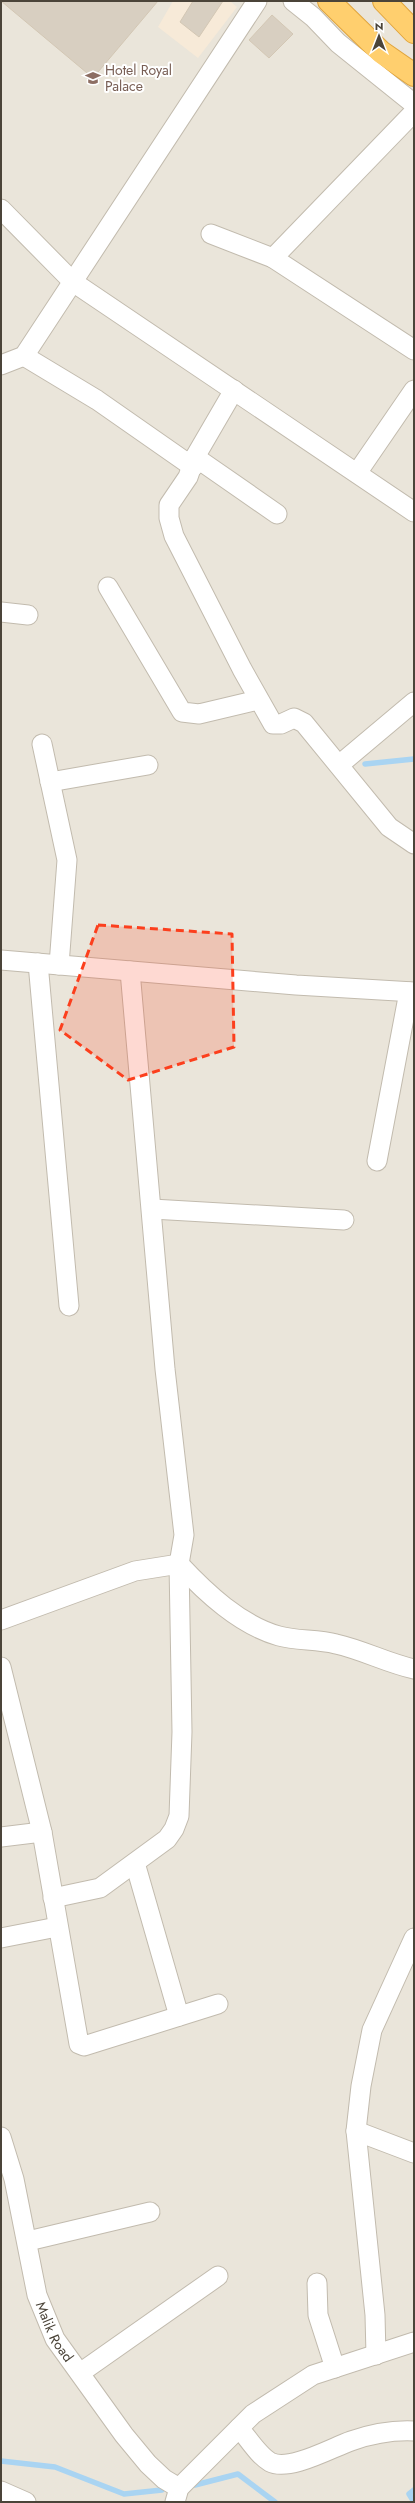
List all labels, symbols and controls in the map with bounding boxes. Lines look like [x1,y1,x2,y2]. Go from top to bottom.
north arrow [359,16,399,56]
text: N [375,18,383,34]
place label: Hotel Royal Palace [105,60,172,96]
school or university icon: Hotel Royal Palace [84,69,102,87]
street label: Malik Road [31,2299,78,2366]

